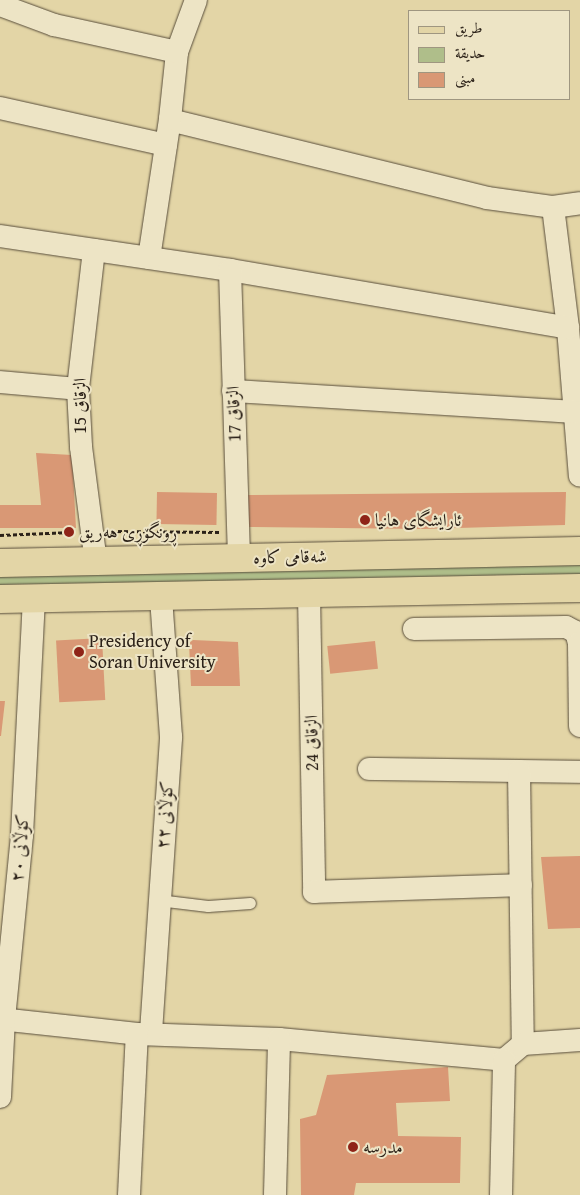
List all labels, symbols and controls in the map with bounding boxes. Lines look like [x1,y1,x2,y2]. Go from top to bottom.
legend [408,10,570,100]
text: طريق [455,17,482,38]
text: حديقة [455,42,485,63]
text: مبنى [455,67,475,88]
street label: الزقاق 15 [69,378,91,434]
street label: الزقاق 17 [222,386,246,442]
place label: ئارایشگای هانیا [375,509,461,531]
marker: ئارایشگای هانیا [359,514,371,526]
place label: ڕونگۆڕی هەریق [79,521,177,543]
marker: ڕونگۆڕی هەریق [63,526,75,538]
street label: شەقامی کاوە [253,546,327,568]
place label: Presidency of Soran University [89,631,216,674]
marker: Presidency of Soran University [73,646,85,658]
street label: الزقاق 24 [301,715,323,771]
street label: کۆڵانی ٢٢ [152,780,178,850]
street label: کۆڵانی ٢٠ [6,813,34,883]
place label: مدرسە [363,1136,403,1158]
marker: مدرسە [347,1141,359,1153]

